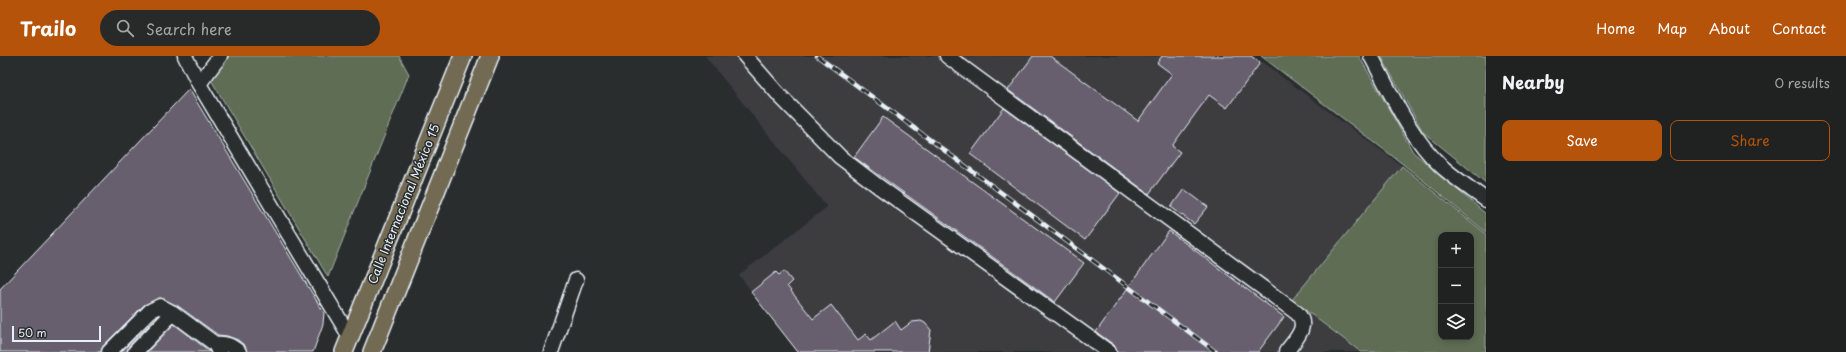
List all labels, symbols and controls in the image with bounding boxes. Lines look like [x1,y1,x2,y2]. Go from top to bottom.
search box [100,10,380,46]
text: Trailo [20,14,76,42]
icon: search [114,17,136,39]
text: Search here [146,17,232,40]
text: Home [1596,18,1635,39]
text: Map [1657,18,1687,39]
text: About [1709,18,1750,39]
text: Contact [1772,18,1826,39]
text: Nearby [1502,69,1564,95]
text: 0 results [1775,73,1830,92]
button: Save [1502,120,1662,161]
button: Share [1670,120,1830,161]
street label: Calle Internacional México 15 [363,121,443,286]
map controls [1438,232,1474,340]
button: + [1438,232,1474,268]
button: − [1438,268,1474,304]
button: layers [1438,304,1474,340]
scale bar [12,324,101,343]
text: 50 m [18,324,47,341]

